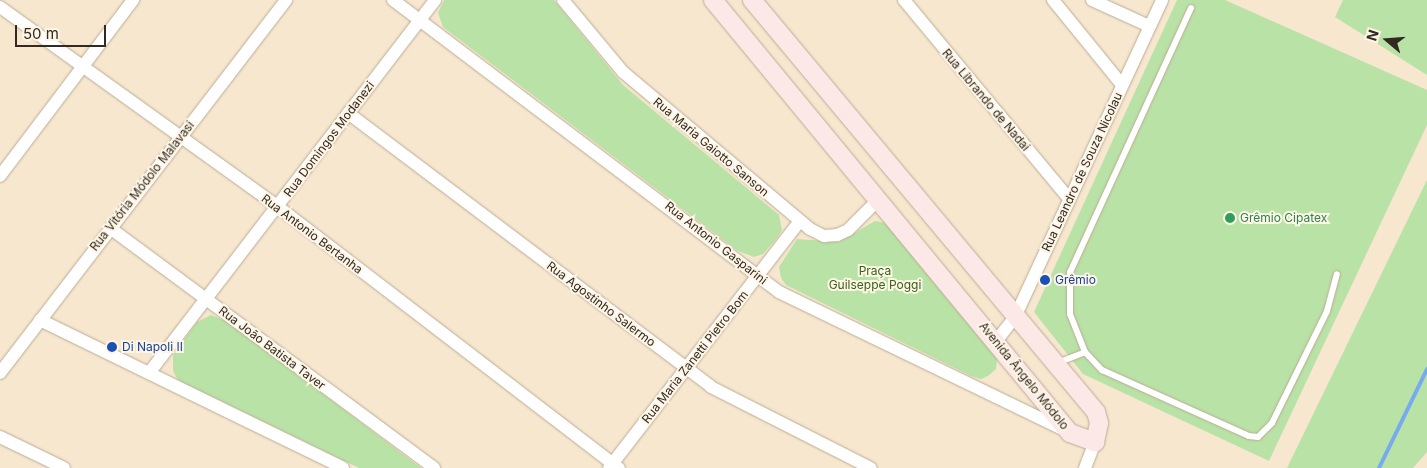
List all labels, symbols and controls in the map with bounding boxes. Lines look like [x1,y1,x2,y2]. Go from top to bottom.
scale bar [18,15,109,47]
north arrow [1362,15,1412,65]
text: 50 m [23,24,59,43]
text: N [1363,28,1382,43]
street label: Rua Librando de Nadai [939,46,1033,154]
street label: Rua Domingos Modanezi [281,78,377,200]
street label: Rua Leandro de Souza Nicolau [1039,90,1125,254]
street label: Rua Maria Gaiotto Sanson [650,95,772,199]
street label: Rua Vitória Módolo Malavasi [87,118,197,254]
street label: Rua Antonio Bertanha [259,191,365,277]
street label: Rua Antonio Gasparini [662,199,770,287]
place label: Grêmio Cipatex [1240,211,1327,225]
marker: Grêmio Cipatex [1224,212,1236,224]
street label: Rua Agostinho Salermo [544,258,658,350]
park label: Praça Guilseppe Poggi [829,264,921,292]
place label: Grêmio [1055,273,1096,287]
marker: Grêmio [1039,274,1051,286]
street label: Rua Maria Zanetti Pietro Bom [639,288,751,426]
street label: Rua João Batista Taver [216,303,328,393]
street label: Avenida Ângelo Módolo [976,319,1072,433]
place label: Di Napoli II [122,340,183,354]
marker: Di Napoli II [106,341,118,353]

